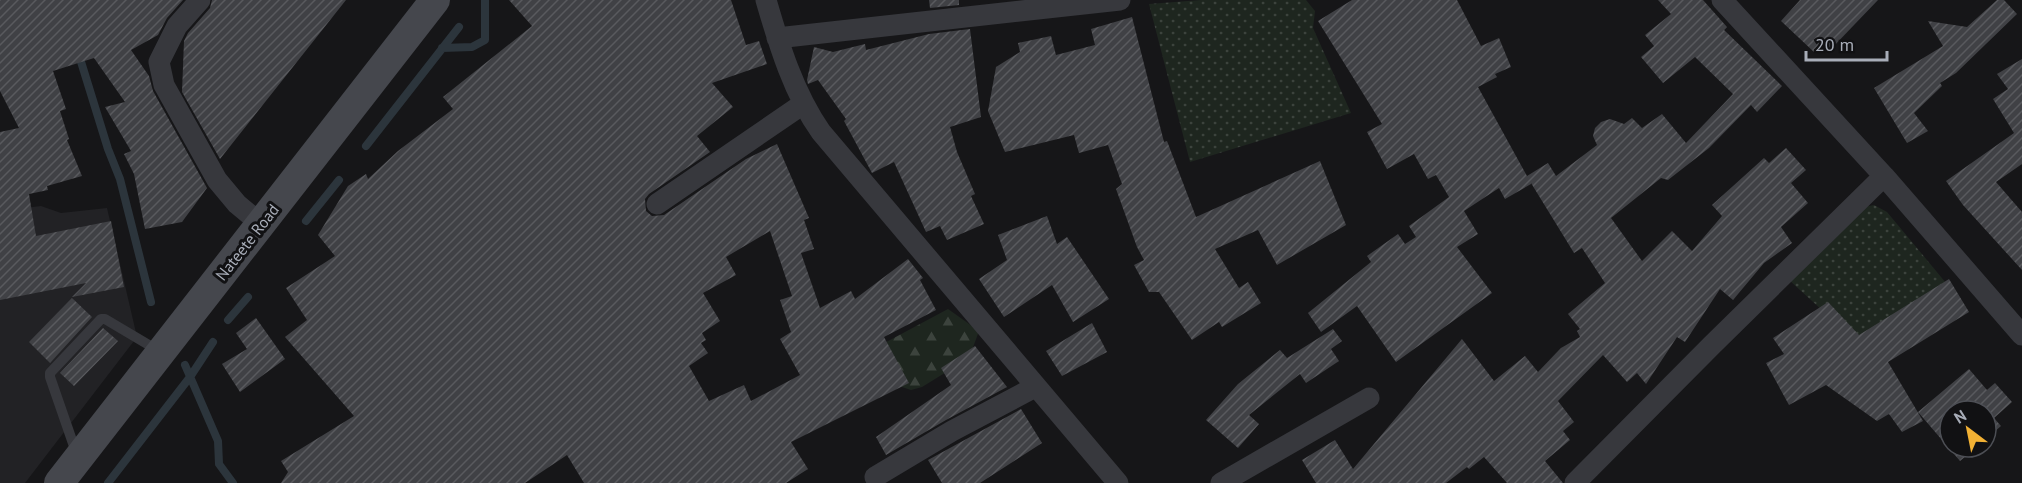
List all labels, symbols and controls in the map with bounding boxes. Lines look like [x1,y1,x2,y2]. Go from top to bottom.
scale bar [1806,24,1887,62]
text: 20 m [1815,33,1854,56]
street label: Nateete Road [211,200,283,284]
north arrow [1938,399,1998,459]
text: N [1950,405,1970,428]

